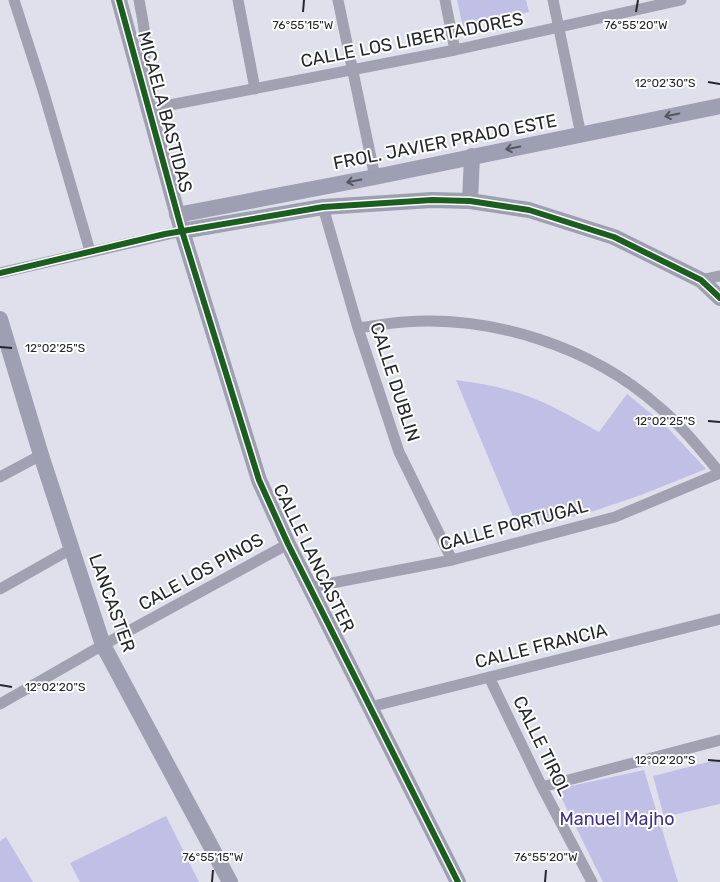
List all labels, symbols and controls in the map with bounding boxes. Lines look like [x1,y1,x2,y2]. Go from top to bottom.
street label: CALLE LOS LIBERTADORES [299,8,525,72]
text: 76°55'15"W [273,18,334,32]
text: 76°55'20"W [604,18,668,32]
street label: MICAELA BASTIDAS [133,29,197,195]
text: 12°02'30"S [635,76,695,90]
street label: FROL. JAVIER PRADO ESTE [331,110,559,174]
one-way arrow [665,111,681,120]
one-way arrow [505,144,521,153]
one-way arrow [346,176,362,186]
street label: CALLE DUBLIN [365,320,425,444]
text: 12°02'25"S [25,341,85,355]
text: 12°02'25"S [635,414,695,428]
street label: CALLE LANCASTER [269,480,360,636]
street label: CALLE PORTUGAL [438,495,590,555]
street label: CALE LOS PINOS [135,529,267,615]
street label: LANCASTER [84,551,140,655]
street label: CALLE FRANCIA [473,619,609,673]
text: 12°02'20"S [25,680,85,694]
street label: CALLE TIROL [508,692,576,800]
text: 12°02'20"S [635,753,695,767]
park label: Manuel Majho [559,808,675,830]
text: 76°55'15"W [183,850,244,864]
text: 76°55'20"W [514,850,578,864]

